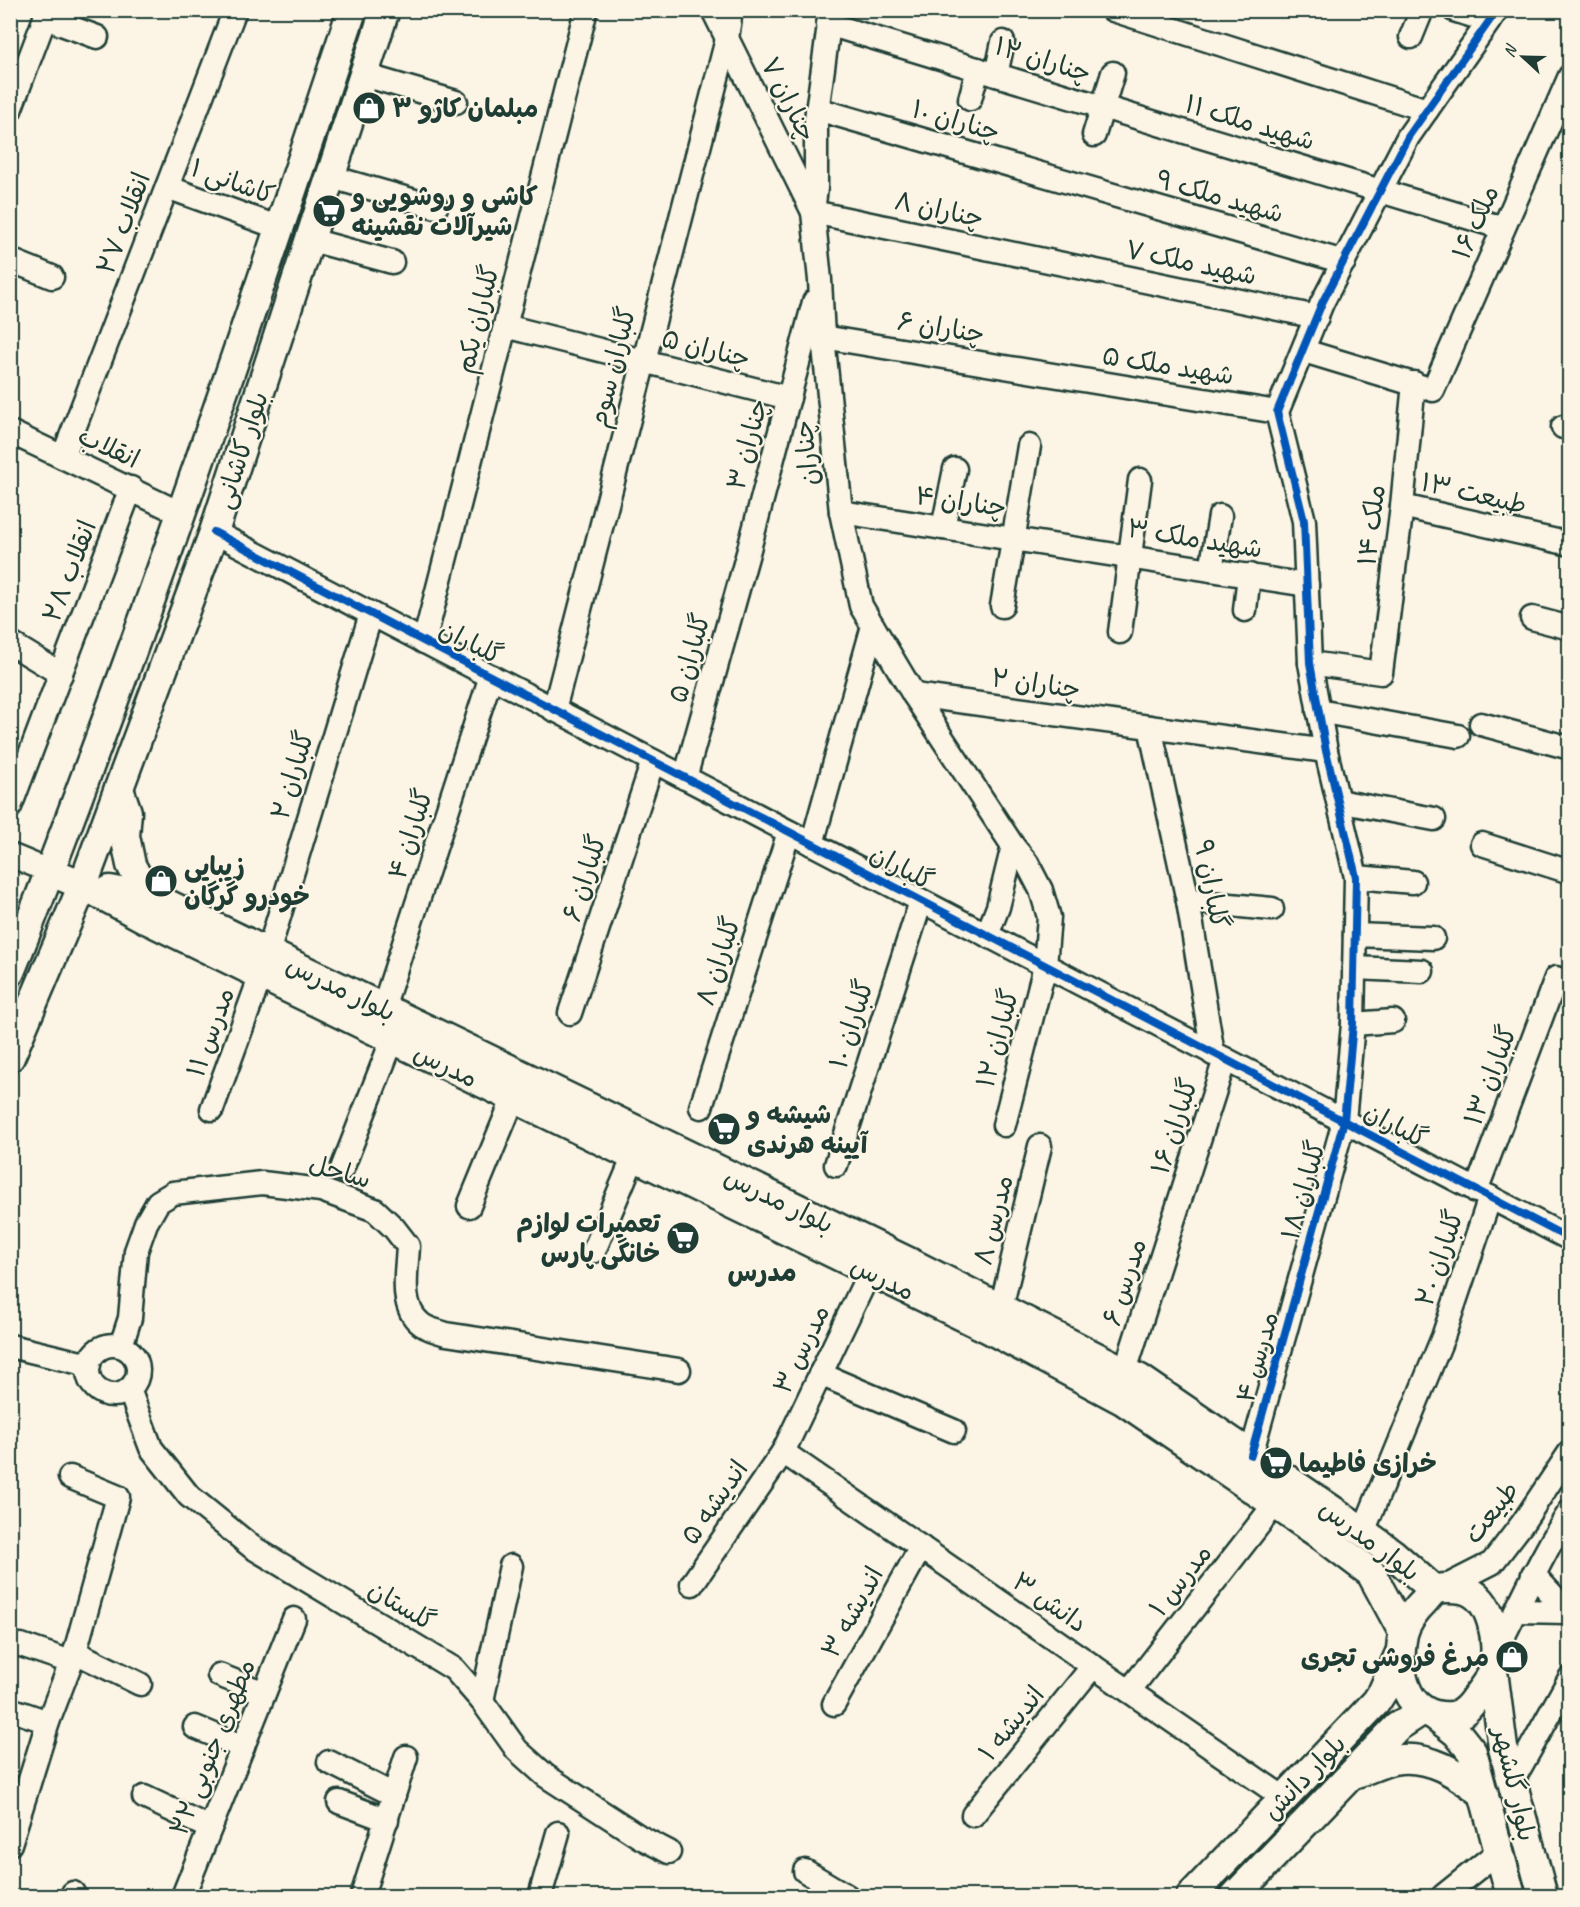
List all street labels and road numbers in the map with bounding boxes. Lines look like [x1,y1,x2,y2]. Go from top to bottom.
street label: چناران ۱۲ [991,29,1095,90]
street label: چناران ۷ [753,51,824,147]
street label: شهید ملک ۱۱ [1181,87,1319,158]
street label: چناران ۱۰ [908,92,1004,149]
street label: ۱ کاشانی [186,151,279,212]
street label: شهید ملک ۹ [1152,163,1288,230]
street label: انقلاب ۲۷ [89,168,158,279]
street label: ملک ۱۶ [1445,180,1506,264]
street label: چناران ۸ [891,184,987,235]
street label: شهید ملک ۷ [1122,232,1260,292]
street label: گلباران یکم [448,262,510,377]
street label: گلباران سوم [582,303,646,432]
street label: چناران ۶ [895,304,987,351]
street label: ۵ چناران [658,322,754,375]
street label: شهید ملک ۵ [1100,339,1236,392]
street label: بلوار کاشانی [207,387,276,513]
street label: چناران ۳ [719,395,776,494]
street label: چناران [787,418,826,487]
street label: انقلاب [73,419,145,476]
street label: طبیعت ۱۳ [1418,465,1530,522]
street label: ۴ چناران [913,479,1009,524]
street label: ملک ۱۴ [1350,483,1393,568]
street label: ۳ شهید ملک [1125,512,1265,565]
street label: ۲۸ انقلاب [35,516,104,627]
street label: گلباران ۵ [661,610,718,707]
street label: گلباران [433,612,508,672]
street label: ۲ چناران [989,661,1083,706]
street label: گلباران ۲ [263,727,322,824]
street label: گلباران ۴ [380,785,441,884]
street label: گلباران ۶ [555,831,614,926]
street label: گلباران [864,837,939,898]
street label: ۹ گلباران [1187,837,1236,931]
street label: گلباران ۸ [689,912,748,1010]
street label: بلوار مدرس [281,948,401,1029]
street label: گلباران ۱۰ [822,975,881,1073]
street label: مدرس ۱۱ [179,983,242,1081]
street label: گلباران ۱۲ [969,985,1026,1091]
street label: ۱۳ گلباران [1456,1021,1525,1130]
street label: مدرس [408,1036,483,1095]
street label: گلباران ۱۶ [1143,1074,1205,1178]
street label: گلباران [1358,1095,1433,1156]
street label: گلباران ۱۸ [1274,1137,1333,1243]
street label: ساحل [305,1147,375,1196]
street label: بلوار مدرس [719,1160,839,1241]
street label: مدرس ۸ [966,1171,1021,1269]
street label: گلباران ۲۰ [1408,1206,1471,1311]
street label: مدرس ۶ [1095,1234,1154,1330]
street label: مدرس [845,1249,920,1308]
street label: مدرس ۳ [766,1299,837,1399]
street label: مدرس ۴ [1229,1308,1286,1407]
street label: اندیشه ۵ [673,1454,755,1551]
street label: طبیعت [1457,1474,1526,1550]
street label: بلوار مدرس [1313,1492,1427,1589]
street label: مدرس ۱ [1142,1537,1219,1623]
street label: اندیشه ۳ [814,1561,891,1664]
street label: دانش ۳ [1006,1565,1094,1640]
street label: گلستان [362,1573,441,1638]
street label: مطهری جنوبی ۲۲ [162,1654,263,1840]
street label: اندیشه ۱ [971,1679,1052,1768]
street label: بلوار گلشهر [1485,1722,1544,1844]
street label: بلوار دانش [1255,1728,1353,1827]

